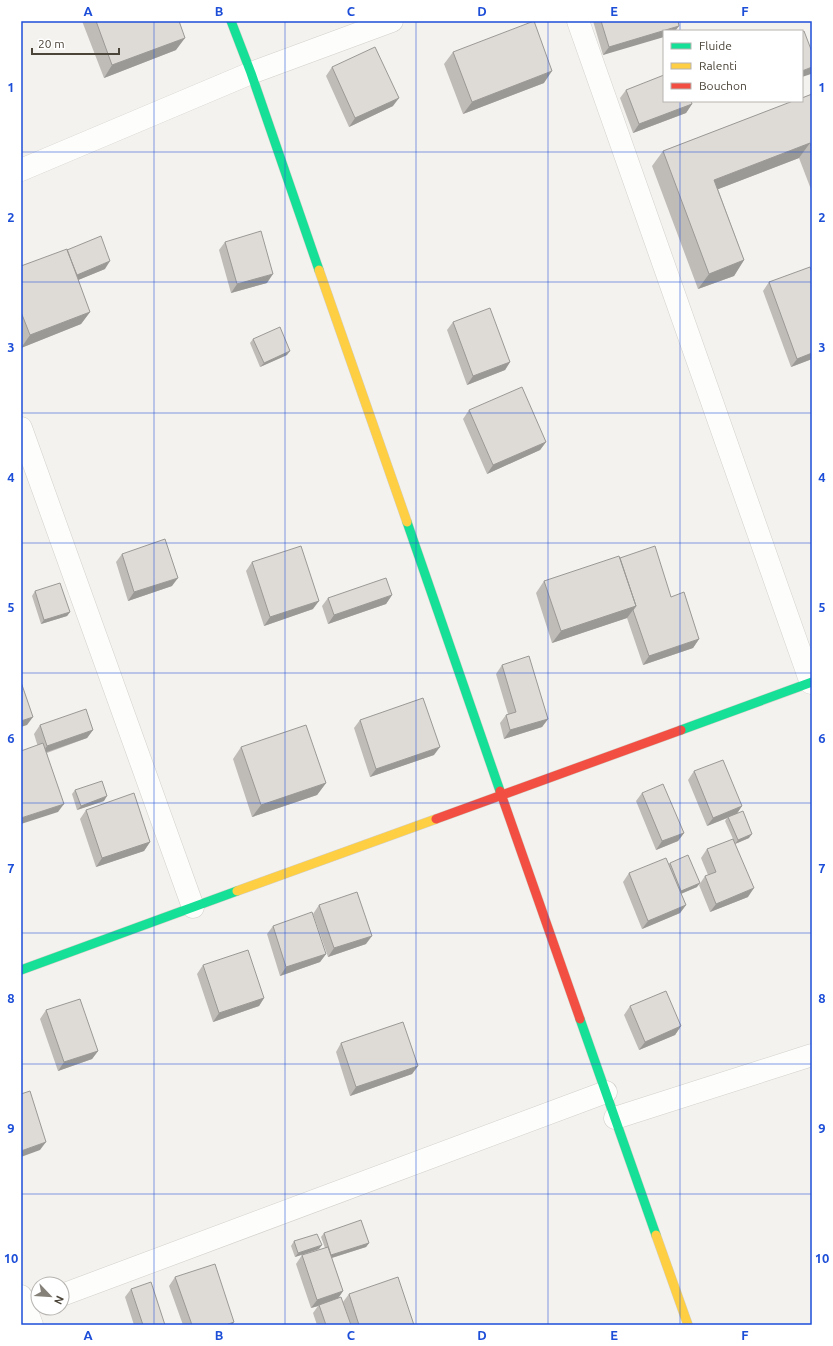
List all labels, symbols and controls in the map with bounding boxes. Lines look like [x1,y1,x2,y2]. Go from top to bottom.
text: A [83,4,93,18]
text: B [215,4,224,18]
text: C [347,4,356,18]
text: D [477,4,487,18]
text: E [610,4,618,18]
text: F [741,4,749,18]
scale bar [32,30,119,56]
legend [663,30,803,102]
text: 20 m [38,37,65,50]
text: Fluide [699,39,732,52]
text: Ralenti [699,59,737,72]
text: Bouchon [699,79,747,92]
text: 1 [7,80,15,94]
text: 1 [818,80,826,94]
text: 2 [7,210,15,224]
text: 2 [818,210,826,224]
text: 3 [7,340,15,354]
text: 3 [818,340,826,354]
text: 4 [7,470,15,484]
text: 4 [818,470,826,484]
text: 5 [7,600,15,614]
text: 5 [818,600,826,614]
text: 6 [7,731,15,745]
text: 6 [818,731,826,745]
text: 7 [7,861,15,875]
text: 7 [818,861,826,875]
text: 8 [7,991,15,1005]
text: 8 [818,991,826,1005]
text: 9 [7,1121,15,1135]
text: 9 [818,1121,826,1135]
text: 10 [4,1251,18,1265]
text: 10 [815,1251,829,1265]
north arrow [30,1276,70,1316]
text: N [52,1294,66,1306]
text: A [83,1328,93,1342]
text: B [215,1328,224,1342]
text: C [347,1328,356,1342]
text: D [477,1328,487,1342]
text: E [610,1328,618,1342]
text: F [741,1328,749,1342]

